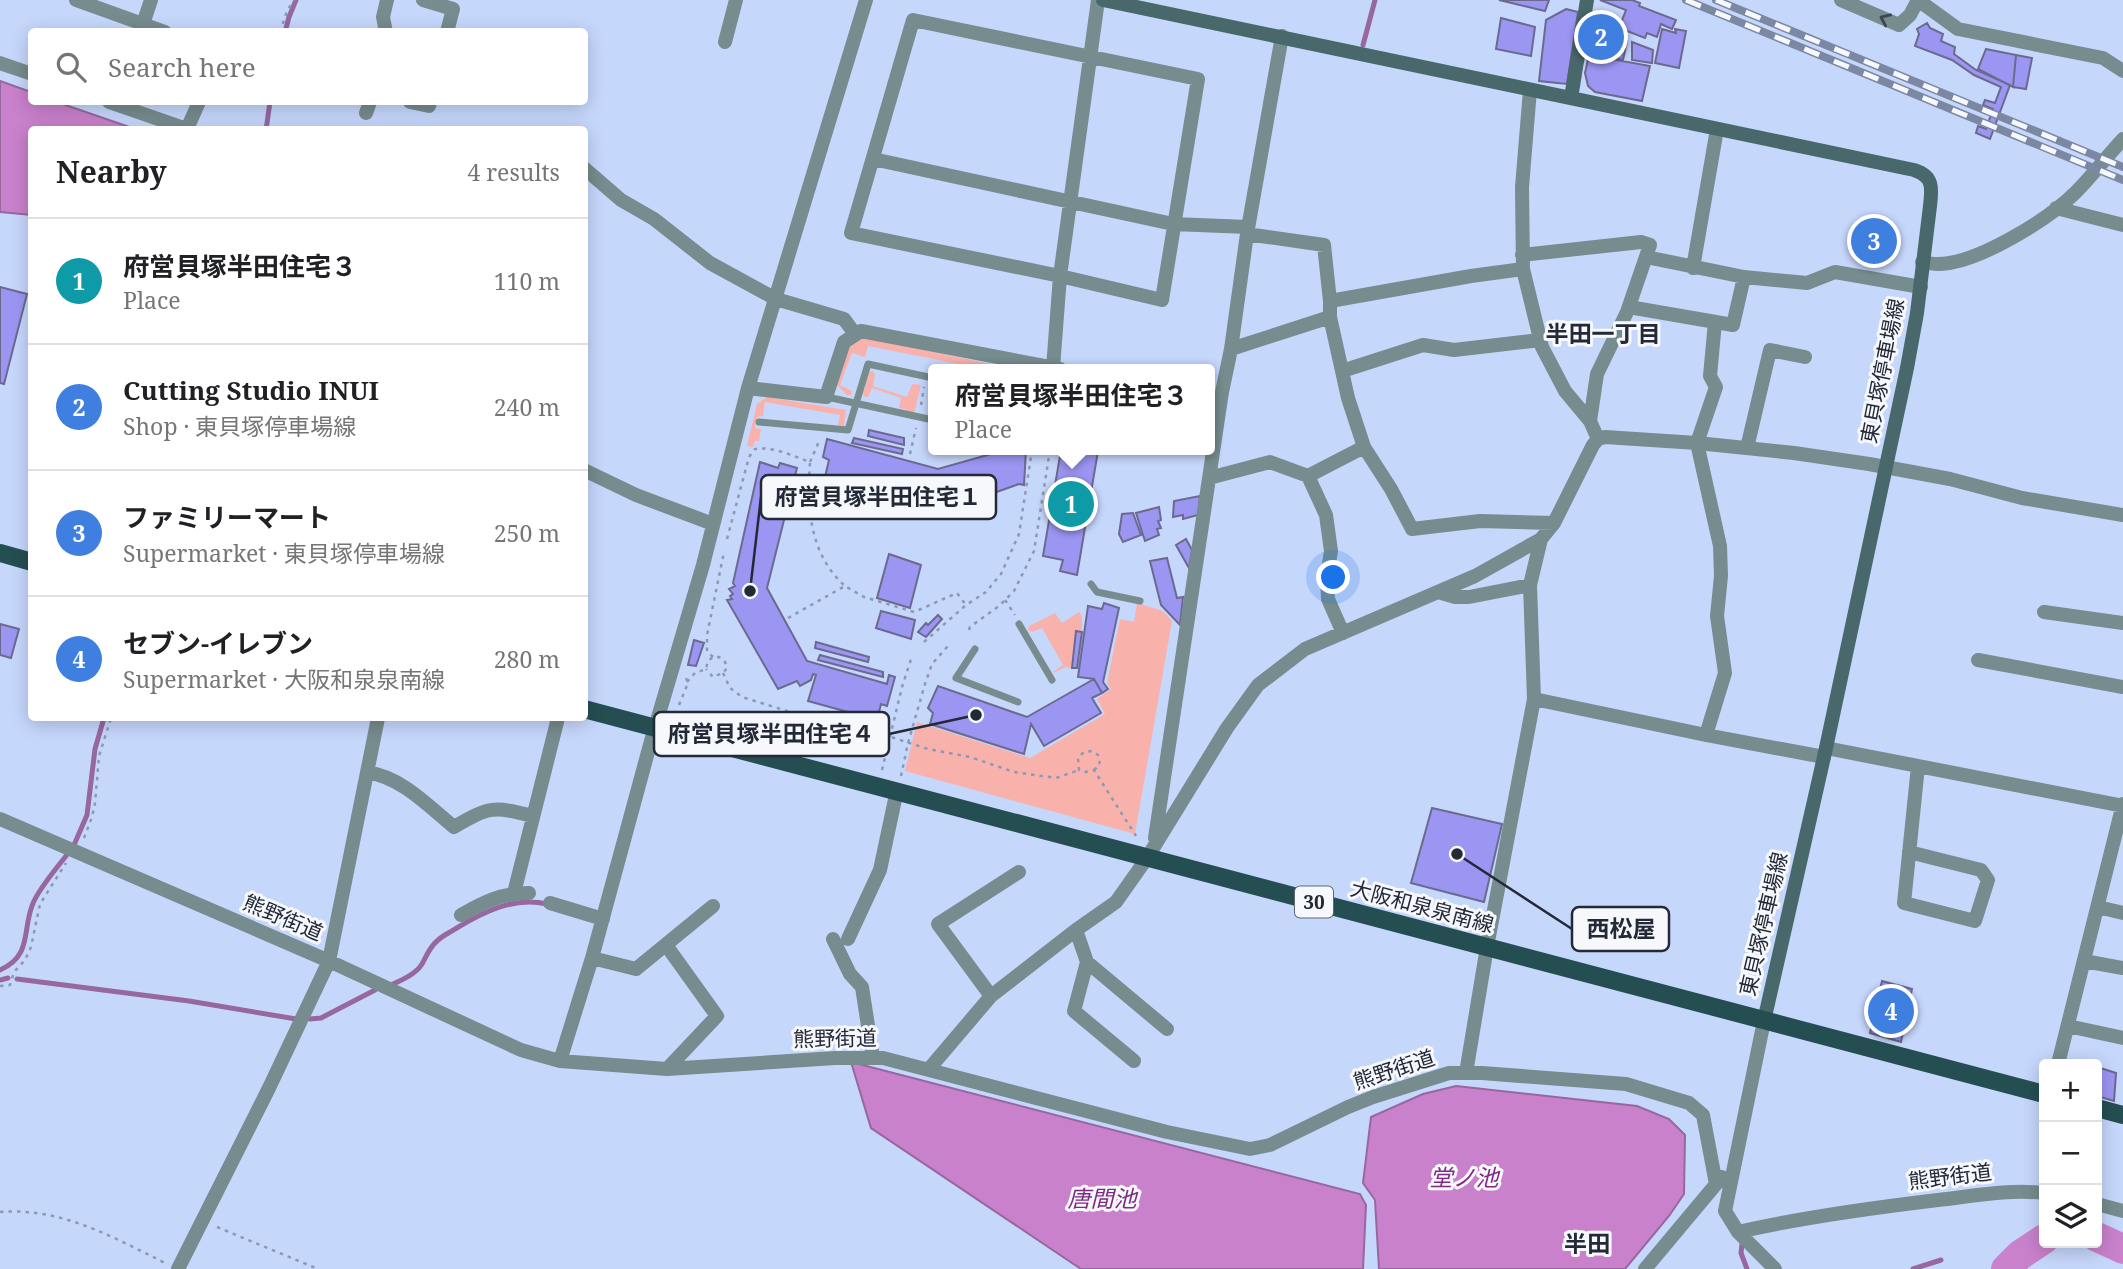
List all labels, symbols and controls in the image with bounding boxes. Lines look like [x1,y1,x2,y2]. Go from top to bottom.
pin: 2 [1578,11,1624,63]
one-way arrow [1879,13,1892,27]
search box [28,28,588,105]
icon: search [52,48,90,86]
text: Search here [108,49,256,85]
text: Nearby [56,151,167,192]
text: 4 results [467,156,560,188]
pin: 3 [1851,215,1897,267]
text: 府営貝塚半田住宅３ [123,248,357,284]
text: 1 [73,265,86,297]
text: 110 m [494,265,560,297]
text: Place [123,284,181,316]
street label: 東貝塚停車場線 [1854,296,1910,446]
district label: 半田一丁目 [1546,317,1661,349]
popup [928,364,1215,455]
text: Cutting Studio INUI [123,372,379,408]
text: 府営貝塚半田住宅３ [954,377,1189,413]
text: 2 [73,391,86,423]
text: 240 m [494,391,560,423]
text: Shop · 東貝塚停車場線 [123,410,356,442]
text: Place [954,413,1012,445]
callout: 府営貝塚半田住宅１ [761,475,996,519]
pin: 1 [1048,478,1094,530]
text: 府営貝塚半田住宅１ [775,480,982,512]
text: ファミリーマート [123,499,331,535]
text: 3 [73,517,86,549]
text: 250 m [494,517,560,549]
text: Supermarket · 東貝塚停車場線 [123,537,445,569]
your location [1316,560,1350,594]
text: セブン-イレブン [123,625,313,661]
text: 4 [73,643,86,675]
text: 280 m [494,643,560,675]
text: Supermarket · 大阪和泉泉南線 [123,663,445,695]
callout: 府営貝塚半田住宅４ [654,712,889,756]
text: 府営貝塚半田住宅４ [668,717,875,749]
street label: 東貝塚停車場線 [1733,849,1793,999]
street label: 大阪和泉泉南線 [1348,873,1497,939]
road number: 30 [1295,887,1333,918]
street label: 熊野街道 [239,888,328,946]
callout: 西松屋 [1572,907,1669,951]
text: 西松屋 [1587,912,1656,944]
pin: 4 [1868,985,1914,1037]
street label: 熊野街道 [793,1023,877,1053]
street label: 熊野街道 [1349,1043,1438,1095]
map controls [2039,1059,2102,1248]
button: + [2039,1059,2102,1122]
button: − [2039,1122,2102,1185]
street label: 熊野街道 [1906,1157,1993,1195]
water label: 堂ノ池 [1430,1161,1501,1193]
water label: 唐間池 [1068,1182,1139,1214]
button: layers [2039,1185,2102,1248]
district label: 半田 [1564,1227,1610,1259]

